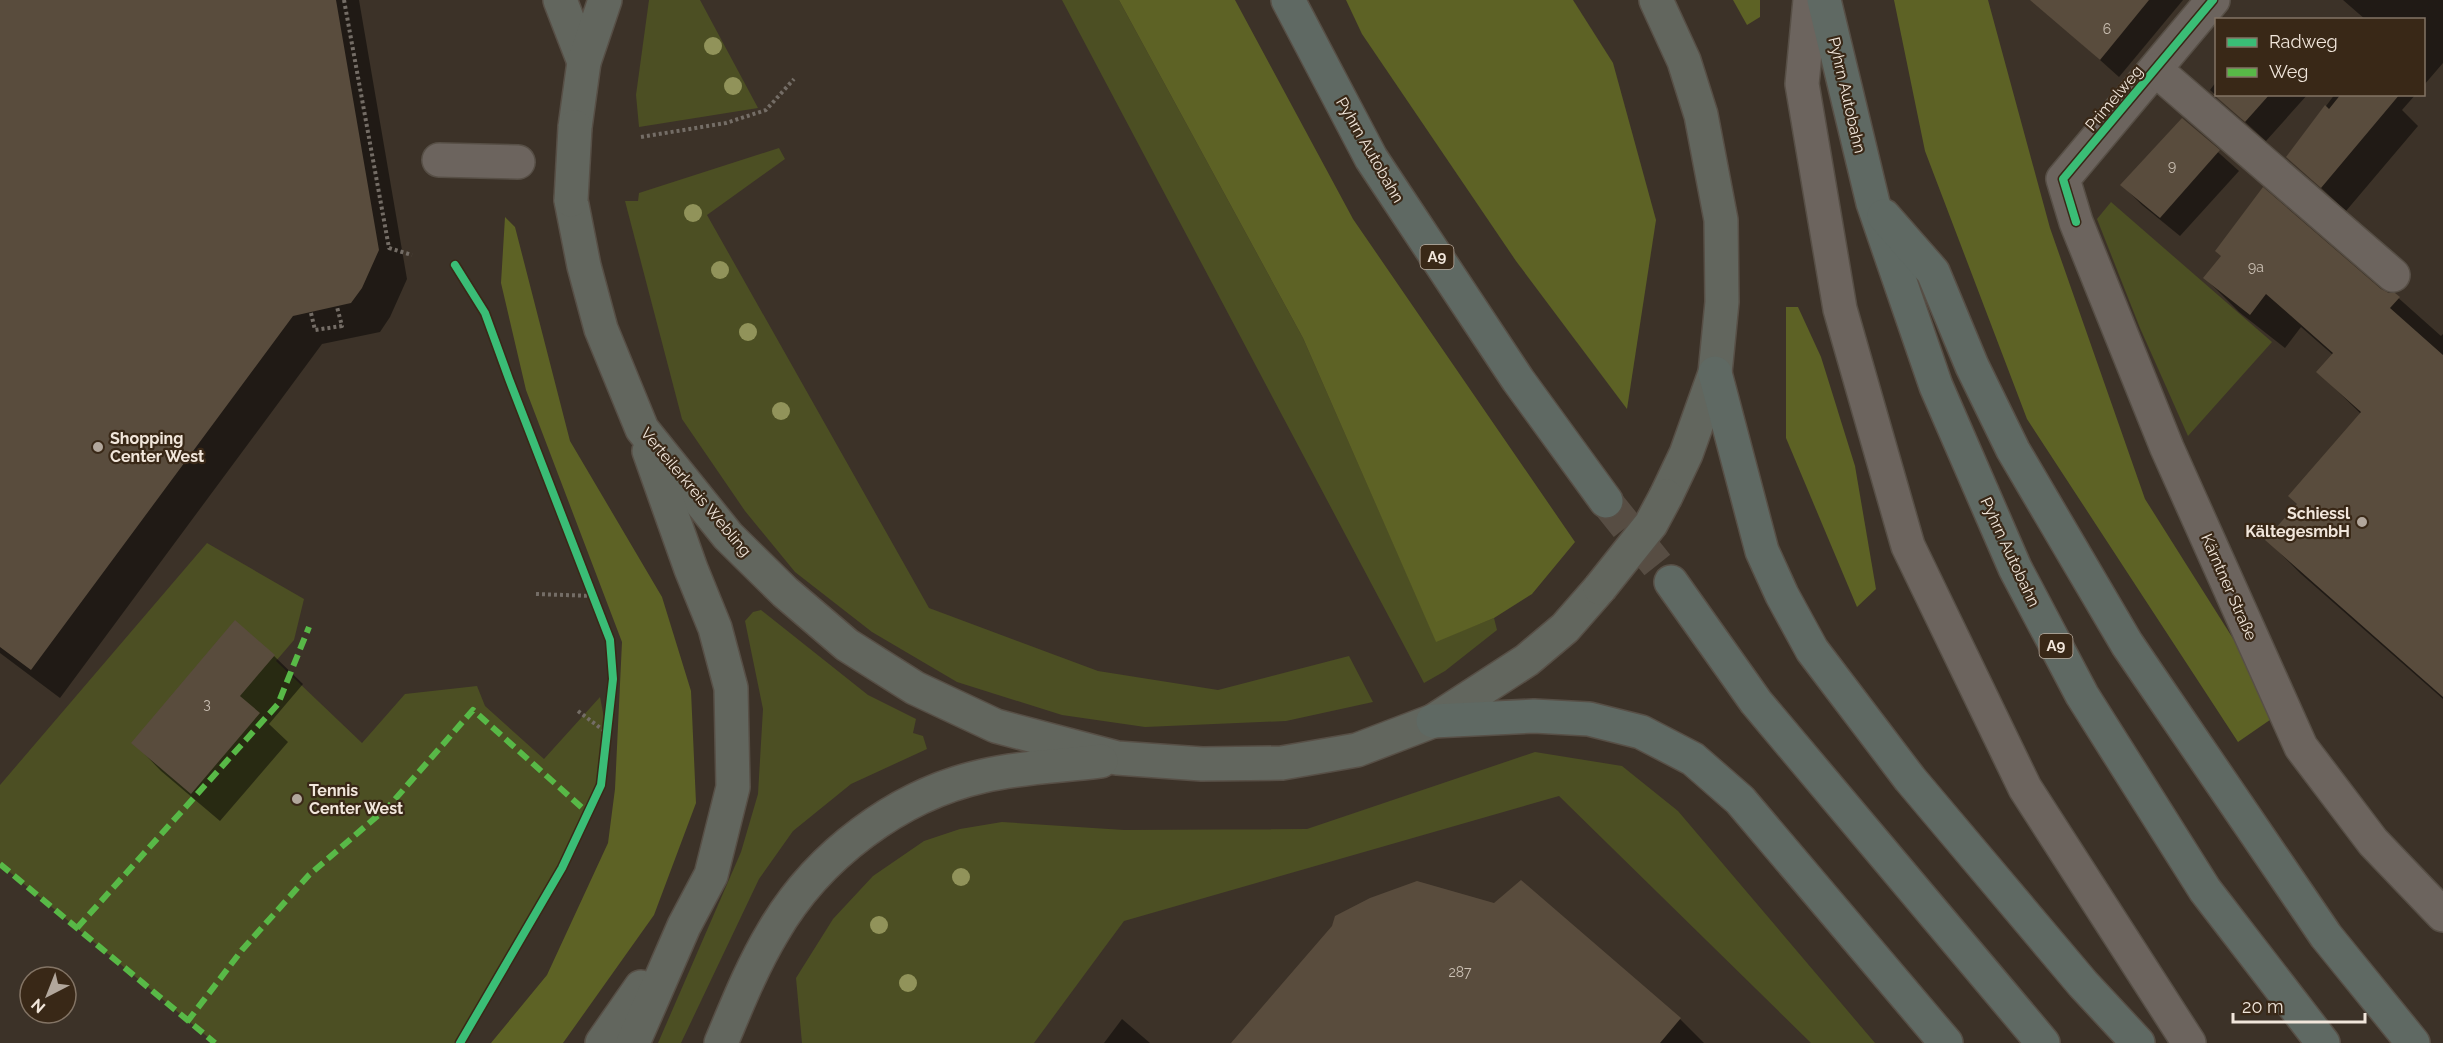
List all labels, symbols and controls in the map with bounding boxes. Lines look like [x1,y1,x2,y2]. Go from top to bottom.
legend [2215,18,2425,96]
house number: 6 [2103,21,2111,37]
text: Radweg [2269,31,2338,52]
street label: Pyhrn Autobahn [1824,35,1870,155]
text: Weg [2269,61,2308,82]
street label: Primelweg [2081,62,2147,134]
street label: Pyhrn Autobahn [1332,94,1408,206]
house number: 9 [2168,158,2176,174]
road number: A9 [1420,245,1454,269]
house number: 9a [2248,259,2264,275]
street label: Verteilerkreis Webling [637,424,755,560]
place label: Shopping Center West [110,429,204,466]
marker: Shopping Center West [91,440,105,454]
street label: Pyhrn Autobahn [1976,494,2044,610]
place label: Schiessl KältegesmbH [2245,504,2351,541]
marker: Schiessl KältegesmbH [2355,515,2369,529]
street label: Kärntner Straße [2197,531,2261,643]
road number: A9 [2040,634,2072,658]
house number: 3 [203,696,211,712]
place label: Tennis Center West [309,781,403,818]
marker: Tennis Center West [290,792,304,806]
house number: 287 [1448,964,1472,980]
north arrow [18,965,78,1025]
scale bar [2233,986,2365,1024]
text: N [27,995,49,1017]
text: 20 m [2242,996,2284,1017]

